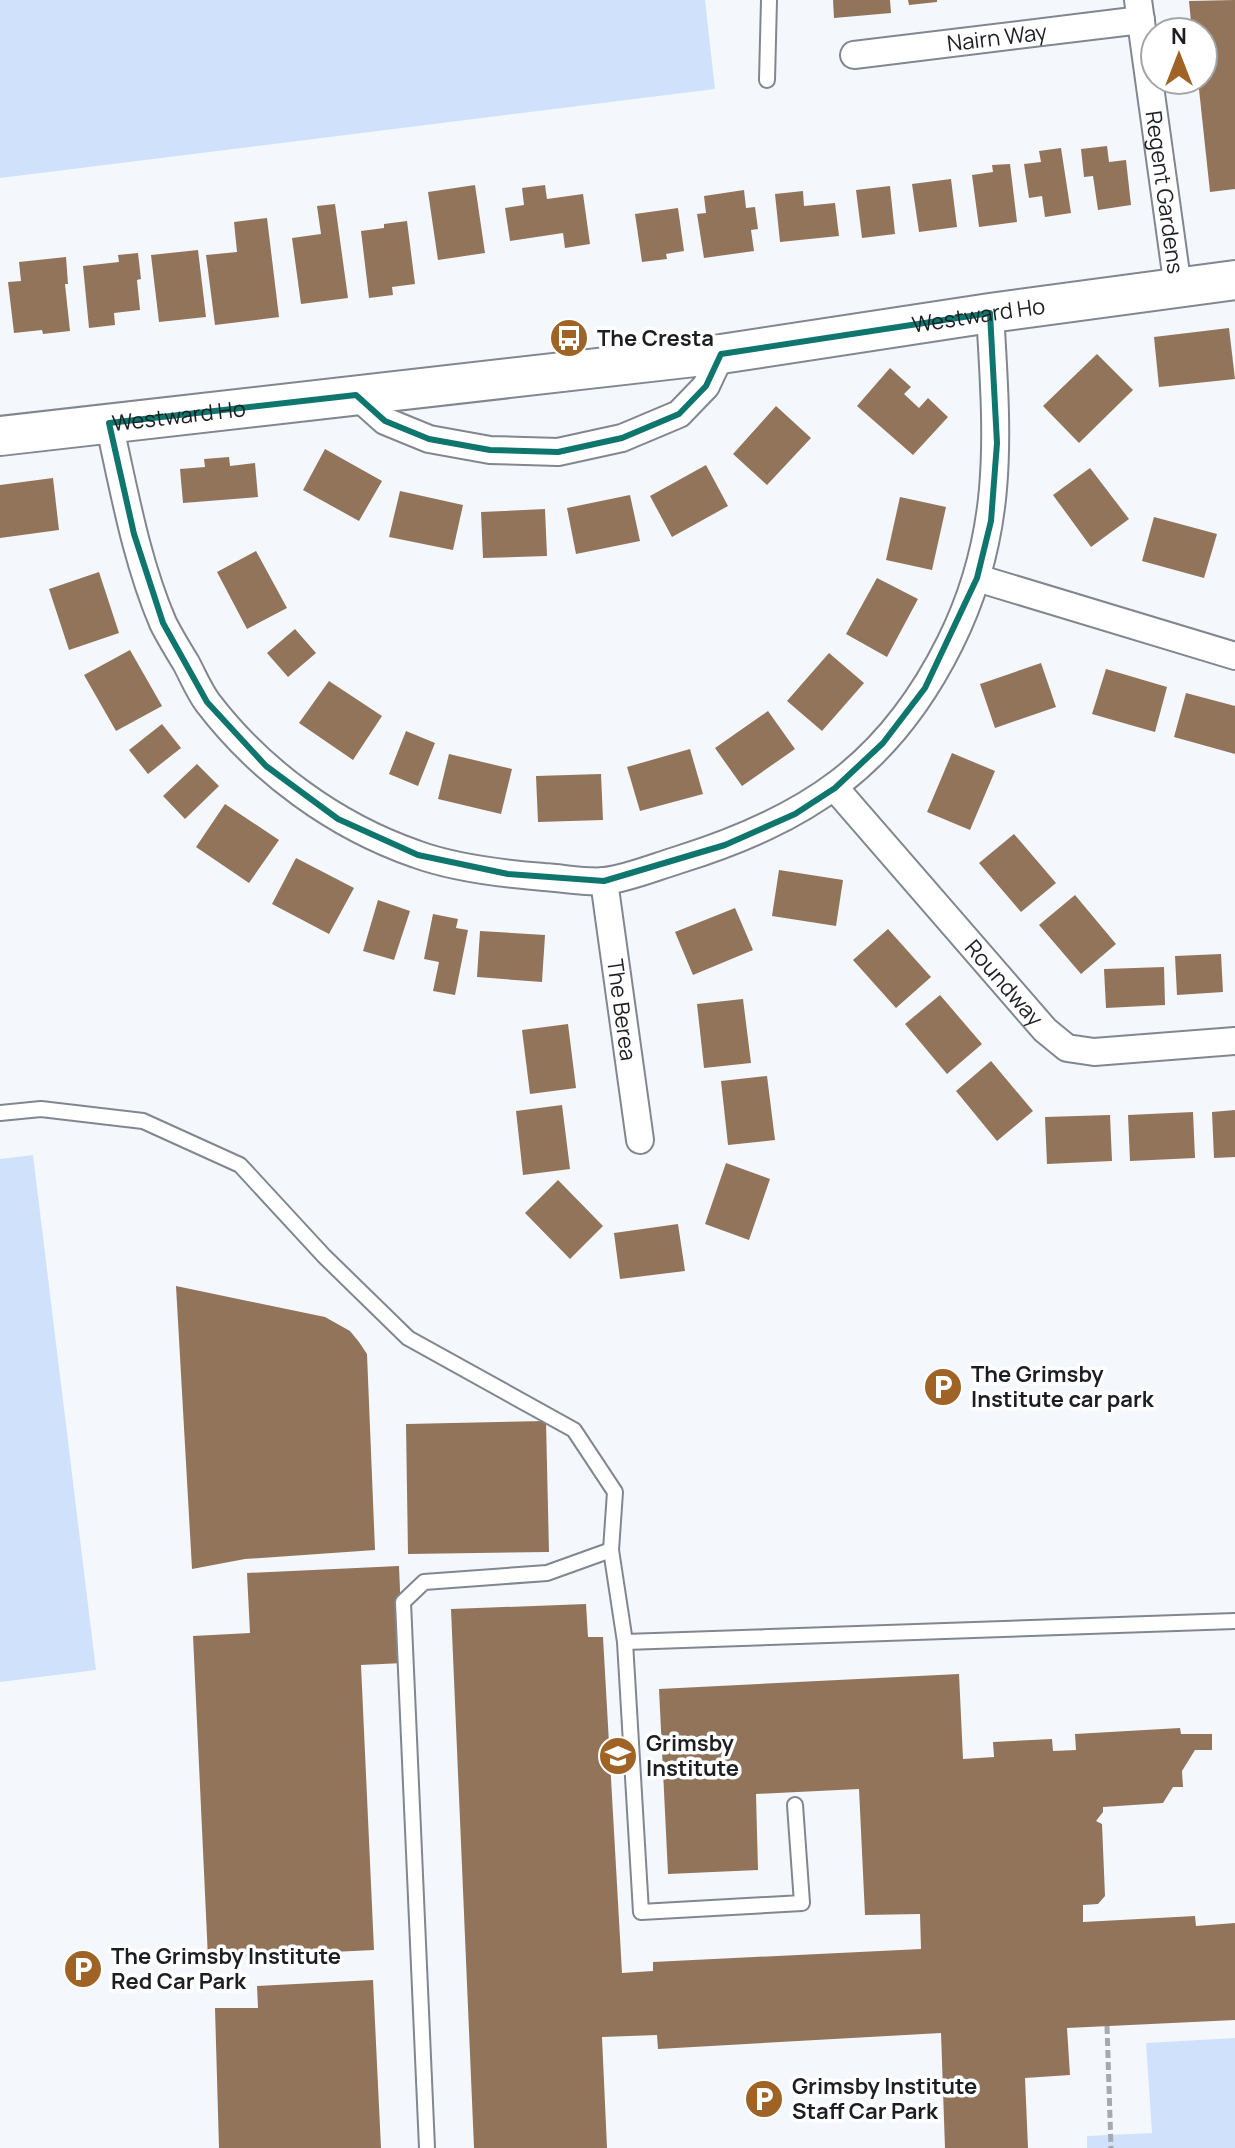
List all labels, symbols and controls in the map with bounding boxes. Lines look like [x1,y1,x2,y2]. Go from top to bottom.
north arrow [1139,16,1219,96]
street label: Nairn Way [945,17,1049,59]
text: N [1171,21,1187,51]
street label: Regent Gardens [1139,109,1191,276]
street label: Westward Ho [910,291,1047,340]
bus stop icon: The Cresta [548,317,590,359]
place label: The Cresta [597,323,714,353]
street label: Westward Ho [110,393,247,438]
street label: Roundway [958,933,1050,1033]
street label: The Berea [600,957,644,1063]
place label: The Grimsby Institute car park [971,1359,1155,1414]
parking icon: The Grimsby Institute car park [922,1366,964,1408]
place label: Grimsby Institute [646,1728,739,1783]
school or university icon: Grimsby Institute [597,1735,639,1777]
place label: The Grimsby Institute Red Car Park [111,1941,341,1996]
parking icon: The Grimsby Institute Red Car Park [62,1948,104,1990]
place label: Grimsby Institute Staff Car Park [792,2071,977,2126]
parking icon: Grimsby Institute Staff Car Park [743,2078,785,2120]

